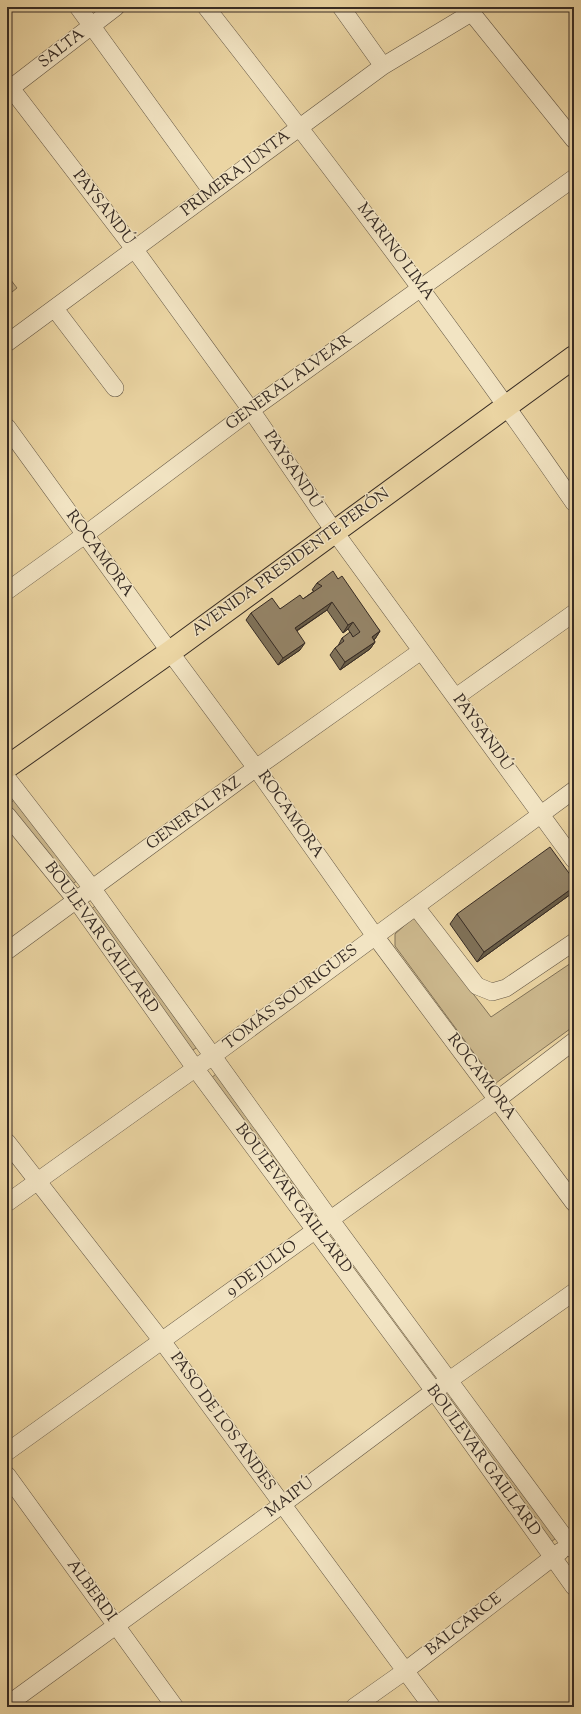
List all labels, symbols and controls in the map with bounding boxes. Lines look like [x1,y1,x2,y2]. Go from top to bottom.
street label: SALTA [34,24,90,74]
street label: PRIMERA JUNTA [177,125,295,223]
street label: PAYSANDÚ [66,165,140,250]
street label: MARINO LIMA [351,198,439,306]
street label: GENERAL ALVEAR [221,329,357,437]
street label: PAYSANDÚ [257,426,327,514]
street label: AVENIDA PRESIDENTE PERÓN [187,482,395,643]
street label: ROCAMORA [60,506,138,602]
street label: PAYSANDÚ [446,689,518,776]
street label: ROCAMORA [251,766,329,864]
street label: GENERAL PAZ [142,772,246,856]
street label: BOULEVAR GAILLARD [38,857,164,1019]
street label: TOMÁS SOURIGUES [219,940,363,1056]
street label: ROCAMORA [441,1029,521,1125]
street label: BOULEVAR GAILLARD [229,1119,357,1279]
street label: 9 DE JULIO [222,1235,302,1303]
street label: PASO DE LOS ANDES [164,1348,280,1496]
street label: BOULEVAR GAILLARD [420,1380,546,1542]
street label: MAIPÚ [261,1471,319,1524]
street label: ALBERDI [61,1555,121,1627]
street label: BALCARCE [421,1588,507,1662]

